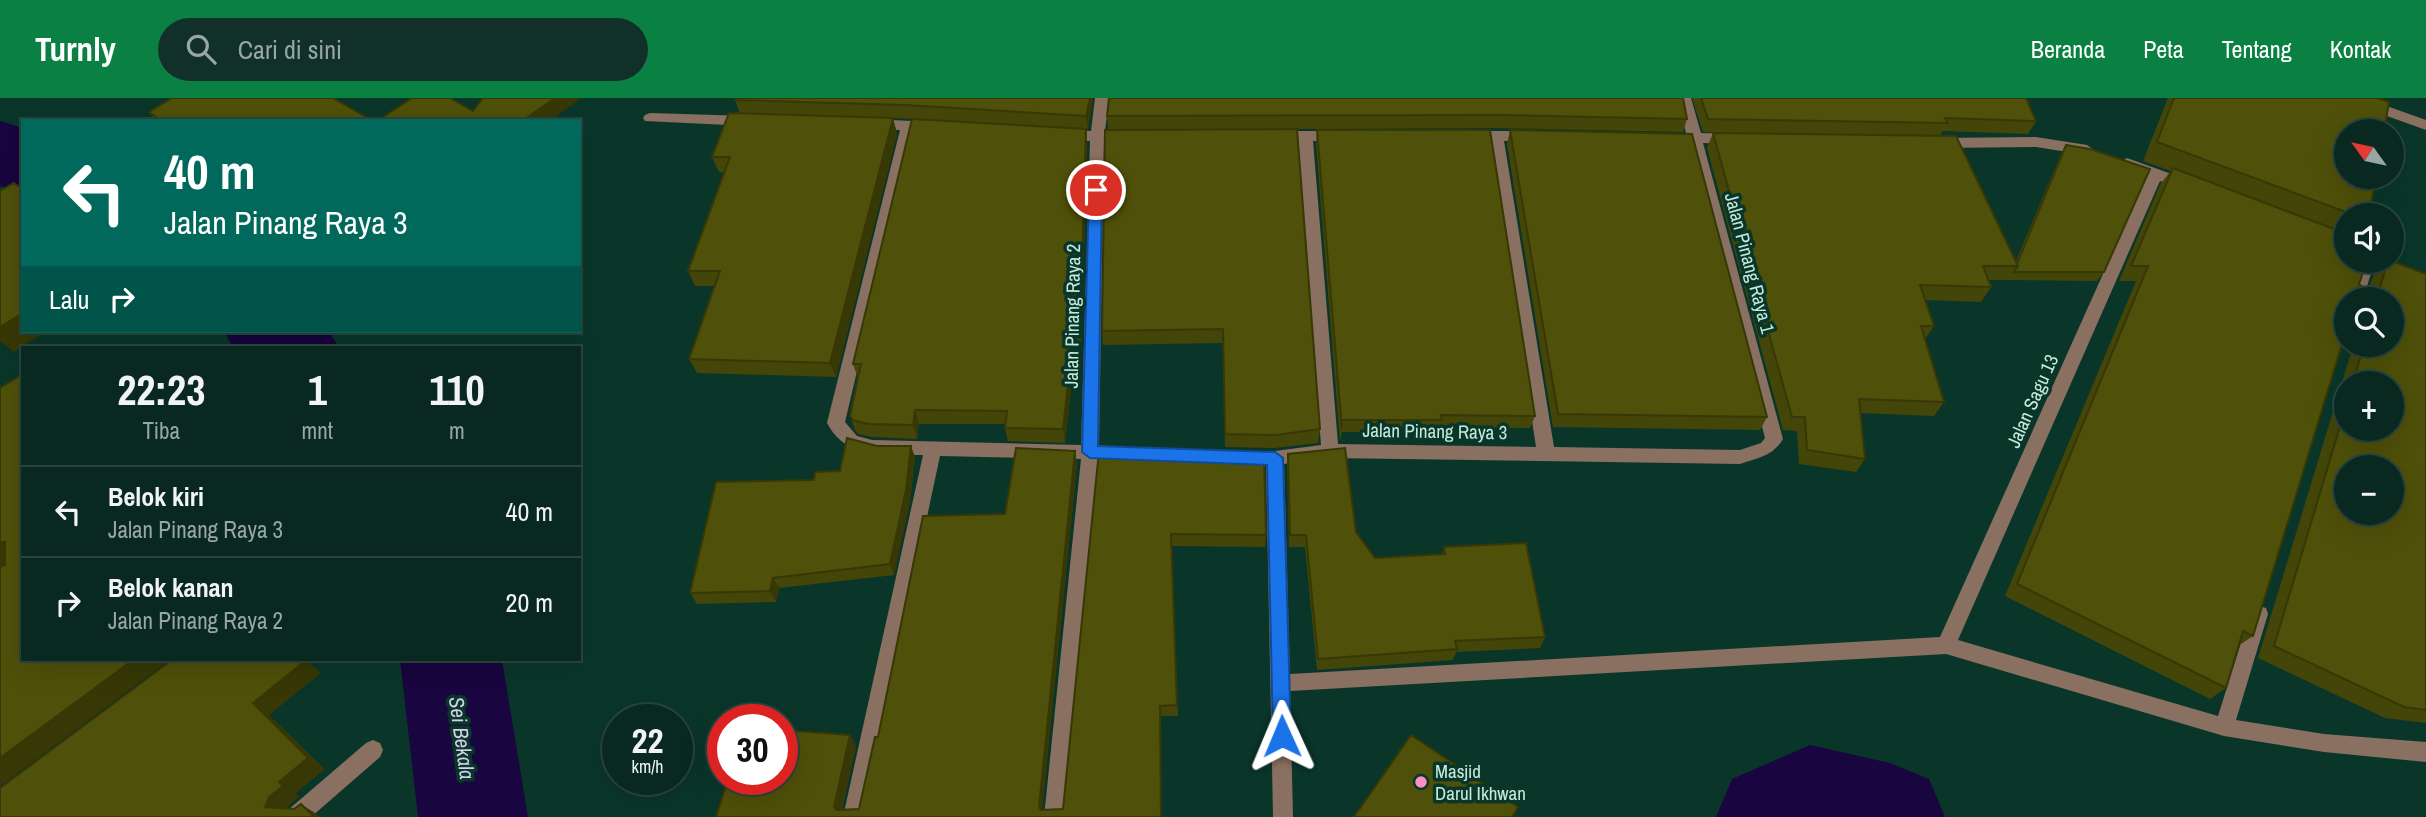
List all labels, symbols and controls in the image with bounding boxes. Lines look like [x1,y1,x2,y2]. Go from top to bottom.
search box [158,18,648,81]
text: Turnly [35,27,116,71]
icon: search [182,30,220,68]
text: Cari di sini [238,32,342,67]
text: Beranda [2031,33,2105,65]
text: Peta [2143,33,2184,65]
text: Tentang [2222,33,2292,65]
text: Kontak [2330,33,2391,65]
north arrow [2334,119,2404,189]
map controls [2334,119,2404,525]
text: 40 m [164,138,256,204]
icon: left [49,147,140,238]
pin [1066,160,1126,220]
icon: arrive [1077,171,1115,209]
street label: Jalan Pinang Raya 1 [1719,190,1781,337]
text: Jalan Pinang Raya 3 [164,201,408,244]
button: sound [2334,203,2404,273]
street label: Jalan Pinang Raya 2 [1058,243,1086,389]
icon: right [103,280,141,318]
text: Lalu [49,282,89,317]
button: search [2334,287,2404,357]
street label: Jalan Sagu 13 [2000,350,2064,452]
text: 22:23 [117,362,205,418]
text: 1 [308,362,327,418]
text: 110 [429,362,485,418]
button: + [2334,371,2404,441]
text: Tiba [143,415,180,446]
text: mnt [302,415,333,446]
text: m [449,415,465,446]
street label: Jalan Pinang Raya 3 [1362,417,1508,445]
button: − [2334,455,2404,525]
text: Belok kiri [108,479,204,514]
icon: left [49,493,87,531]
text: 40 m [506,494,553,529]
text: Jalan Pinang Raya 3 [108,514,283,545]
text: Belok kanan [108,570,234,605]
icon: right [49,584,87,622]
text: 20 m [506,585,553,620]
text: Jalan Pinang Raya 2 [108,605,283,636]
water label: Sei Bekala [442,695,482,781]
position arrow [1245,699,1319,773]
speed limit sign: 30 [707,704,798,795]
text: 22 [632,717,663,764]
text: km/h [632,754,664,779]
place label: Masjid Darul Ikhwan [1435,758,1526,806]
marker: Masjid Darul Ikhwan [1413,774,1429,790]

